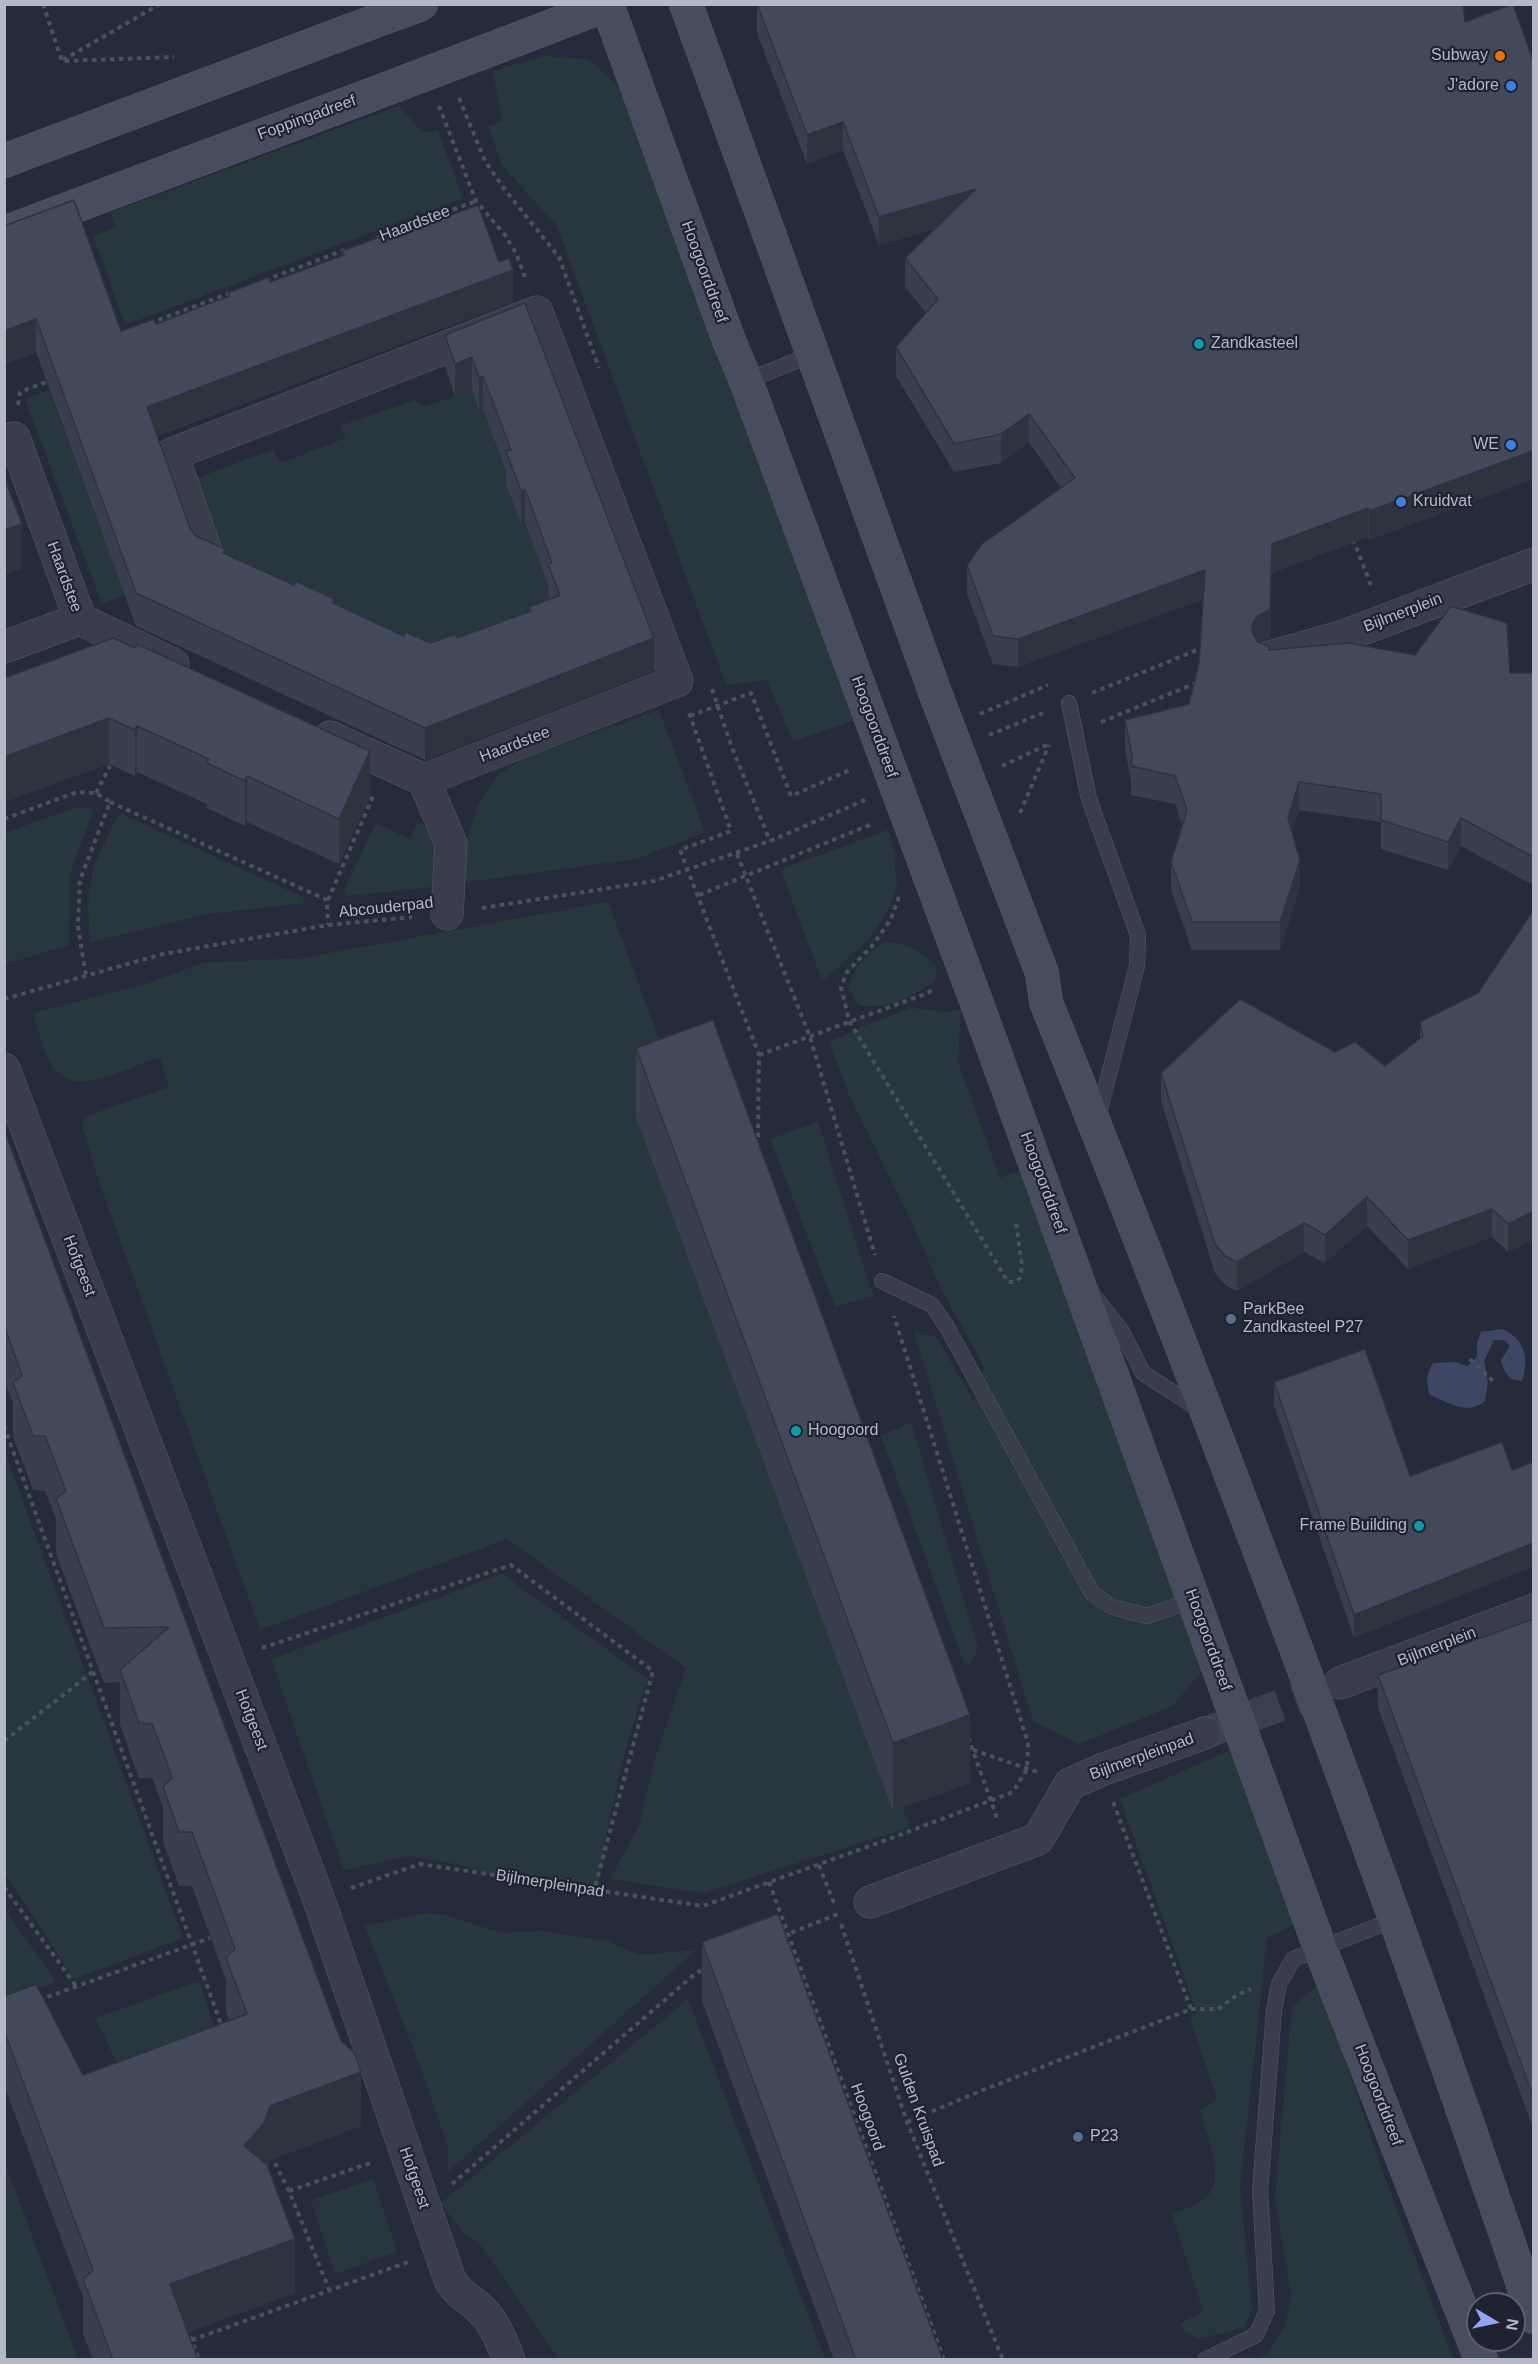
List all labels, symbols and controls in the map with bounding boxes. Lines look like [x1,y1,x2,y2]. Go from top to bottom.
place label: Subway [1431,46,1488,66]
marker: Subway [1493,49,1507,63]
place label: J'adore [1447,76,1499,96]
marker: J'adore [1504,79,1518,93]
street label: Foppingadreef [255,91,359,145]
street label: Haardstee [377,202,453,246]
street label: Hoogoorddreef [677,219,731,325]
place label: Zandkasteel [1211,334,1298,354]
marker: Zandkasteel [1192,337,1206,351]
place label: WE [1473,435,1499,455]
marker: WE [1504,438,1518,452]
place label: Kruidvat [1413,492,1472,512]
marker: Kruidvat [1394,495,1408,509]
street label: Haardstee [42,539,86,615]
street label: Bijlmerplein [1361,589,1445,637]
street label: Hoogoorddreef [847,674,901,780]
street label: Haardstee [477,723,553,767]
street label: Abcouderpad [338,893,434,923]
street label: Hoogoorddreef [1016,1130,1070,1236]
street label: Hofgeest [59,1233,99,1299]
place label: ParkBee Zandkasteel P27 [1243,1300,1363,1338]
marker: ParkBee Zandkasteel P27 [1224,1312,1238,1326]
place label: Hoogoord [808,1421,878,1441]
marker: Hoogoord [789,1424,803,1438]
place label: Frame Building [1299,1516,1407,1536]
marker: Frame Building [1412,1519,1426,1533]
street label: Hoogoorddreef [1181,1587,1235,1693]
street label: Bijlmerplein [1395,1623,1479,1671]
street label: Hofgeest [231,1687,271,1753]
street label: Bijlmerpleinpad [1087,1729,1197,1785]
street label: Bijlmerpleinpad [494,1866,606,1902]
street label: Hoogoorddreef [1350,2042,1406,2148]
street label: Gulden Kruispad [889,2051,947,2169]
street label: Hoogoord [846,2081,888,2153]
place label: P23 [1090,2127,1118,2147]
marker: P23 [1071,2130,1085,2144]
street label: Hofgeest [394,2145,434,2211]
north arrow [1466,2292,1526,2352]
text: N [1503,2318,1522,2332]

